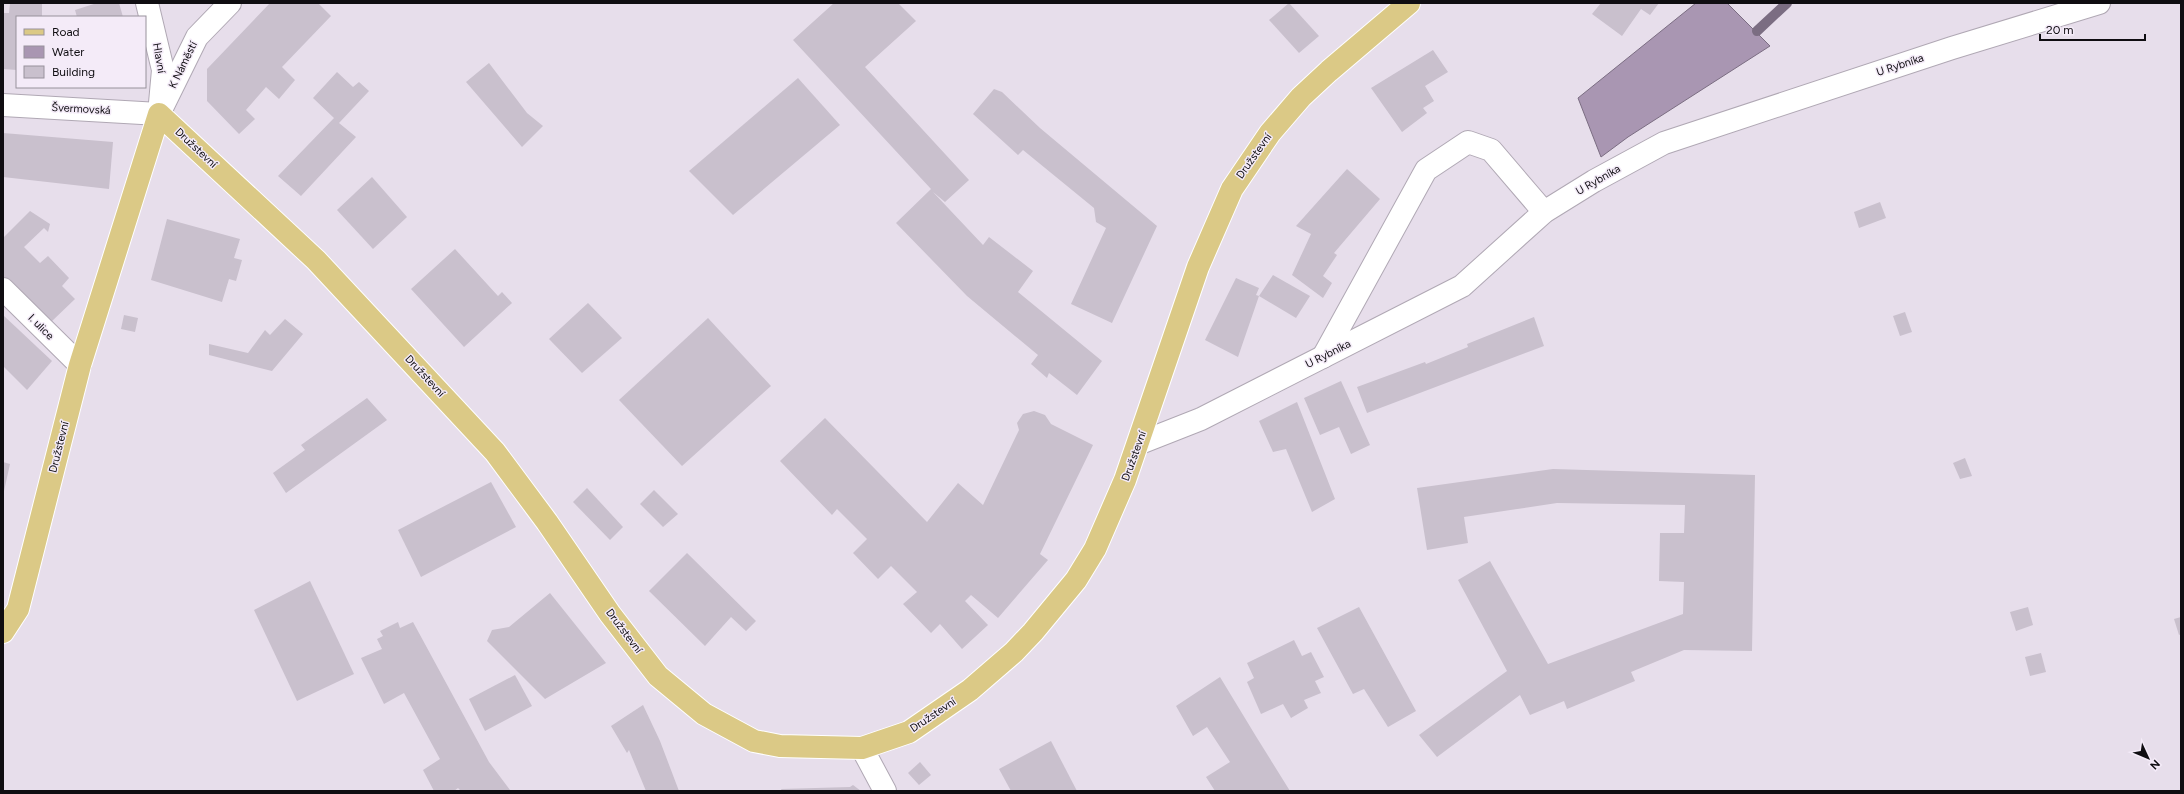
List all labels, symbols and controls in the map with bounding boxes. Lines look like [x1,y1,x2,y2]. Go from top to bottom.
legend [16,16,146,88]
scale bar [2040,16,2145,42]
text: 20 m [2046,23,2074,37]
text: Road [52,25,80,39]
street label: K Náměstí [166,39,200,91]
street label: Hlavní [150,42,168,75]
text: Water [52,45,84,59]
street label: U Rybníka [1875,51,1925,79]
text: Building [52,65,95,79]
street label: Švermovská [51,100,111,117]
street label: Družstevní [172,125,220,171]
street label: Družstevní [1234,130,1275,181]
street label: U Rybníka [1573,162,1623,198]
street label: I. ulice [25,311,57,343]
street label: U Rybníka [1303,337,1353,371]
street label: Družstevní [402,352,448,400]
street label: Družstevní [46,420,72,474]
street label: Družstevní [1119,429,1149,483]
street label: Družstevní [603,606,645,656]
street label: Družstevní [908,695,959,735]
north arrow [2128,738,2168,778]
text: N [2147,757,2162,772]

